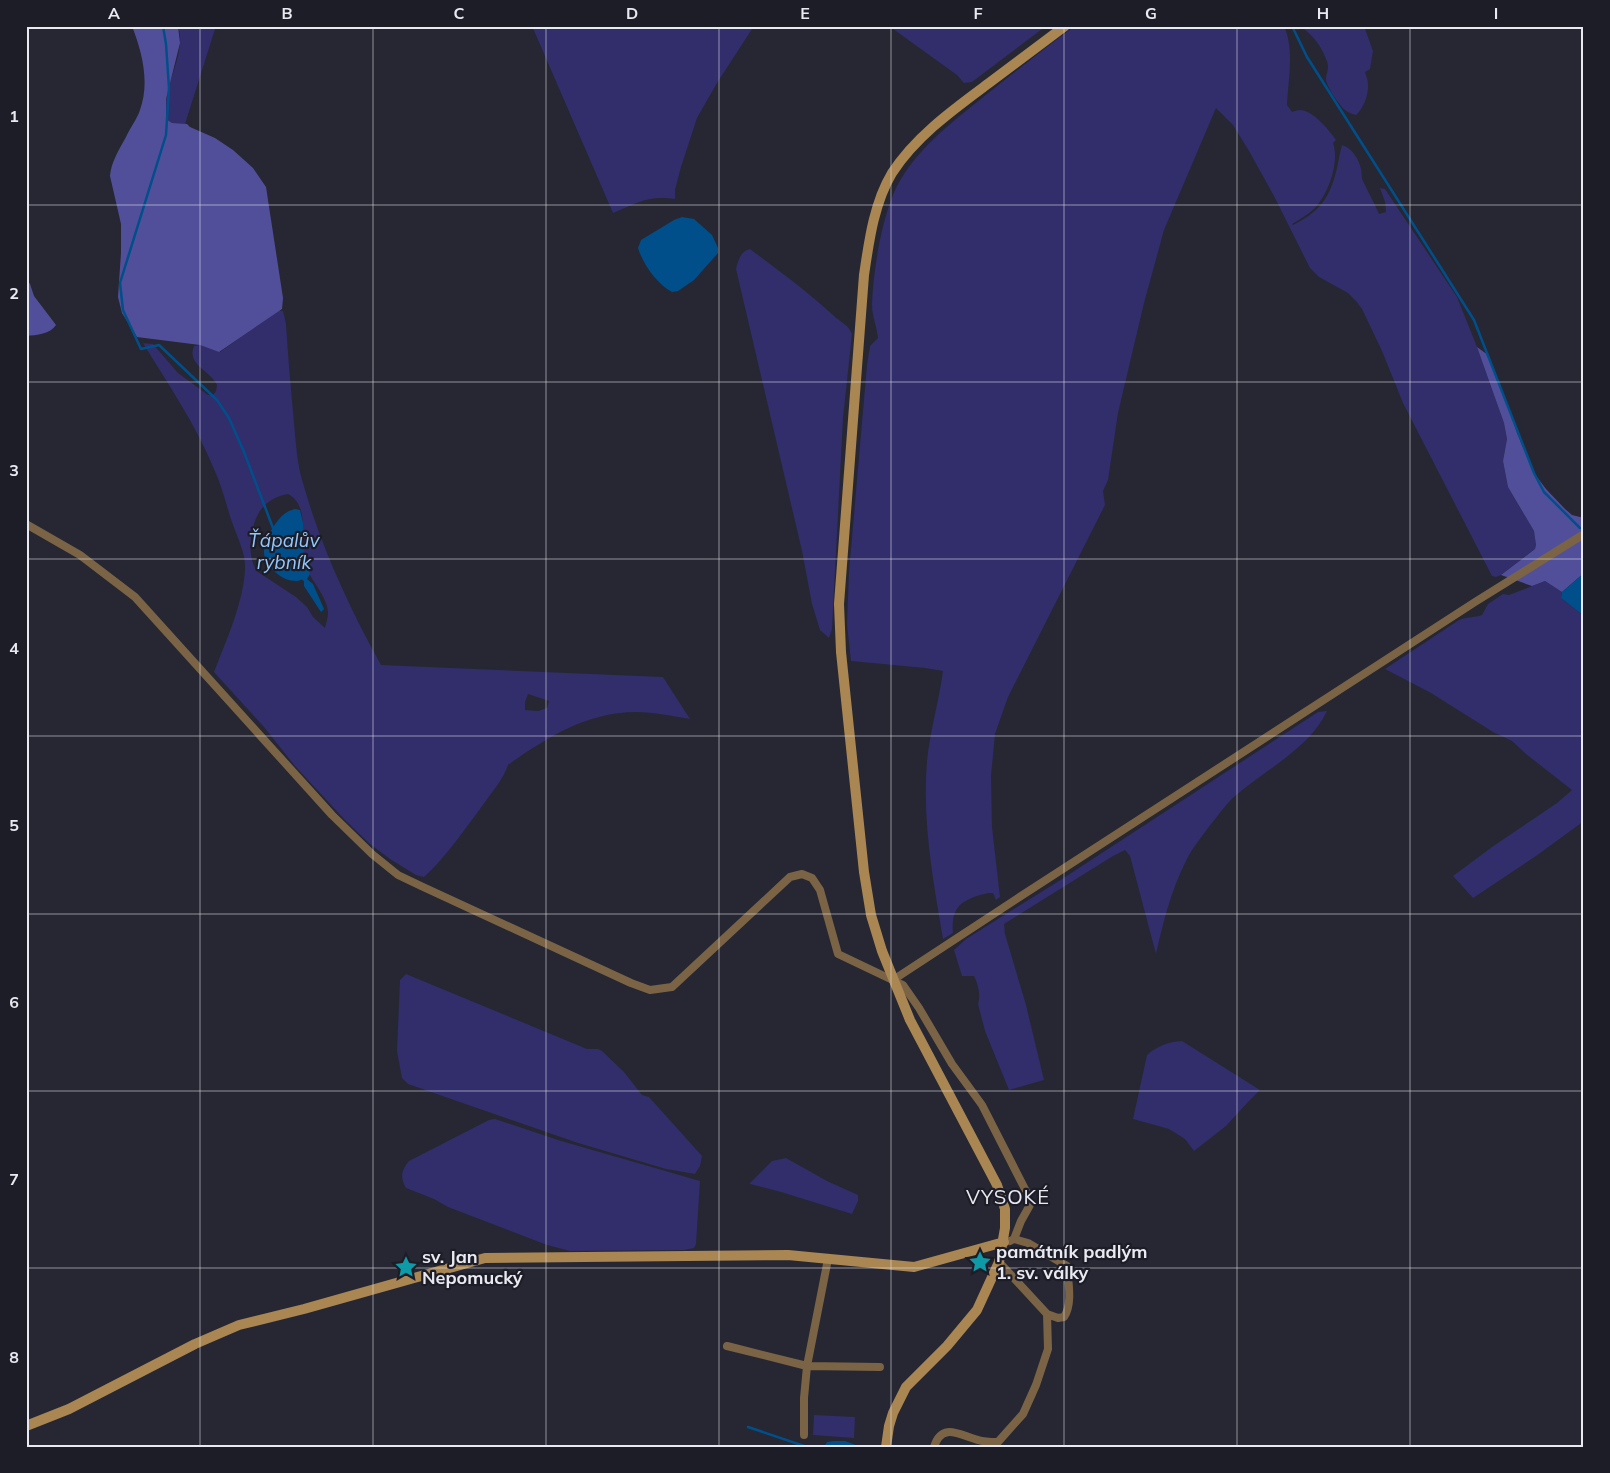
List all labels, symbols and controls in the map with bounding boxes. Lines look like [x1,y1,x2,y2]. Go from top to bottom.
text: A [108,3,120,23]
text: B [281,3,293,23]
text: C [454,3,465,23]
text: D [626,3,638,23]
text: E [800,3,810,23]
text: F [973,3,983,23]
text: G [1145,3,1157,23]
text: H [1317,3,1329,23]
text: I [1494,3,1498,23]
text: 1 [9,106,19,126]
text: 2 [9,283,19,303]
text: 3 [9,460,19,480]
water label: Ťápalův rybník [248,528,321,574]
text: 4 [9,638,19,658]
text: 5 [9,815,19,835]
text: 6 [9,992,19,1012]
text: 7 [9,1169,19,1189]
district label: VYSOKÉ [966,1184,1050,1209]
place label: památník padlým 1. sv. války [996,1240,1147,1284]
place label: sv. Jan Nepomucký [422,1245,523,1289]
place icon: památník padlým 1. sv. války [967,1249,993,1275]
place icon: sv. Jan Nepomucký [393,1254,419,1280]
text: 8 [9,1347,19,1367]

